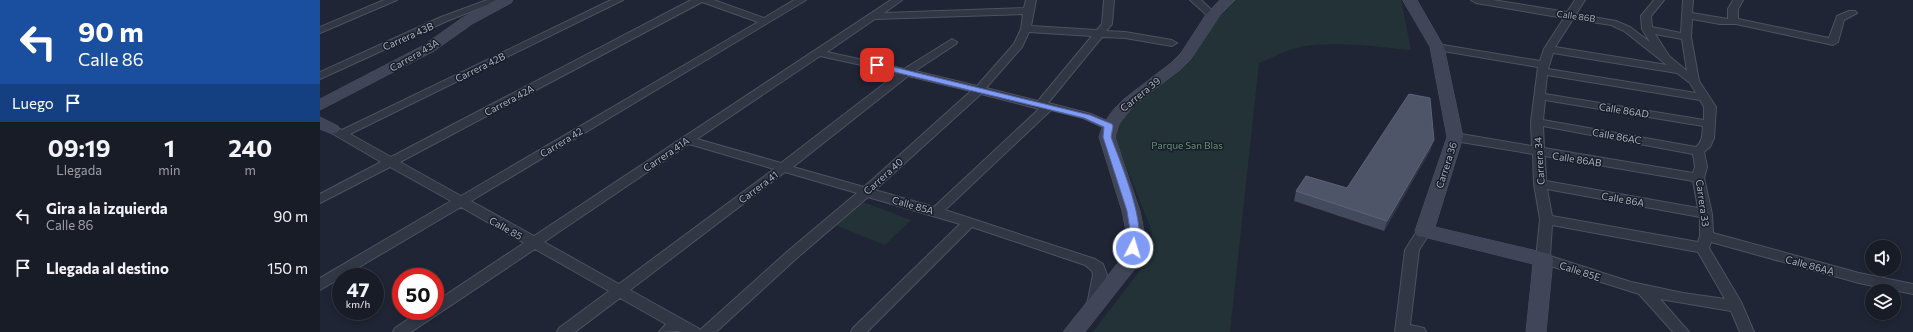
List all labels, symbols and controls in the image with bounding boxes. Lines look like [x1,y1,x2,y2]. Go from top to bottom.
street label: Calle 86B [1556,8,1596,24]
text: 90 m [78,14,144,48]
icon: left [12,16,64,68]
street label: Carrera 43B [381,19,436,53]
street label: Carrera 43A [387,36,441,74]
text: Calle 86 [78,48,144,70]
pin [860,48,894,82]
street label: Carrera 42B [453,50,507,84]
icon: arrive [866,54,888,76]
street label: Carrera 39 [1118,74,1162,114]
street label: Carrera 42A [482,82,536,118]
icon: arrive [62,92,84,114]
text: Luego [12,94,54,112]
street label: Calle 86AD [1598,100,1650,120]
street label: Carrera 42 [537,124,585,159]
street label: Calle 86AC [1591,126,1643,146]
text: 09:19 [48,133,111,162]
text: 1 [164,133,175,162]
text: 240 [228,133,272,162]
street label: Carrera 41A [641,134,691,174]
street label: Carrera 34 [1531,137,1547,185]
park label: Parque San Blas [1151,139,1223,151]
street label: Carrera 36 [1433,140,1459,190]
street label: Calle 86AB [1552,149,1603,169]
street label: Carrera 40 [861,155,905,197]
text: Llegada [56,162,102,178]
text: min [158,162,180,178]
text: m [245,162,256,178]
street label: Carrera 41 [736,168,780,206]
street label: Carrera 33 [1694,179,1712,228]
street label: Calle 86A [1601,189,1645,209]
street label: Calle 85A [891,193,935,217]
text: Gira a la izquierda [46,199,168,217]
icon: left [12,205,34,227]
text: 90 m [273,207,308,225]
street label: Calle 85 [487,214,525,242]
text: Calle 86 [46,217,93,233]
position arrow [1112,227,1154,269]
map controls [1865,240,1901,320]
button: sound [1865,240,1901,276]
street label: Calle 86AA [1784,253,1836,277]
icon: arrive [12,257,34,279]
text: Llegada al destino [46,259,169,277]
text: 150 m [267,259,308,277]
street label: Calle 85E [1558,259,1602,283]
speed limit sign: 50 [392,268,444,320]
text: 47 [347,277,369,301]
button: layers [1865,284,1901,320]
text: km/h [346,298,370,310]

